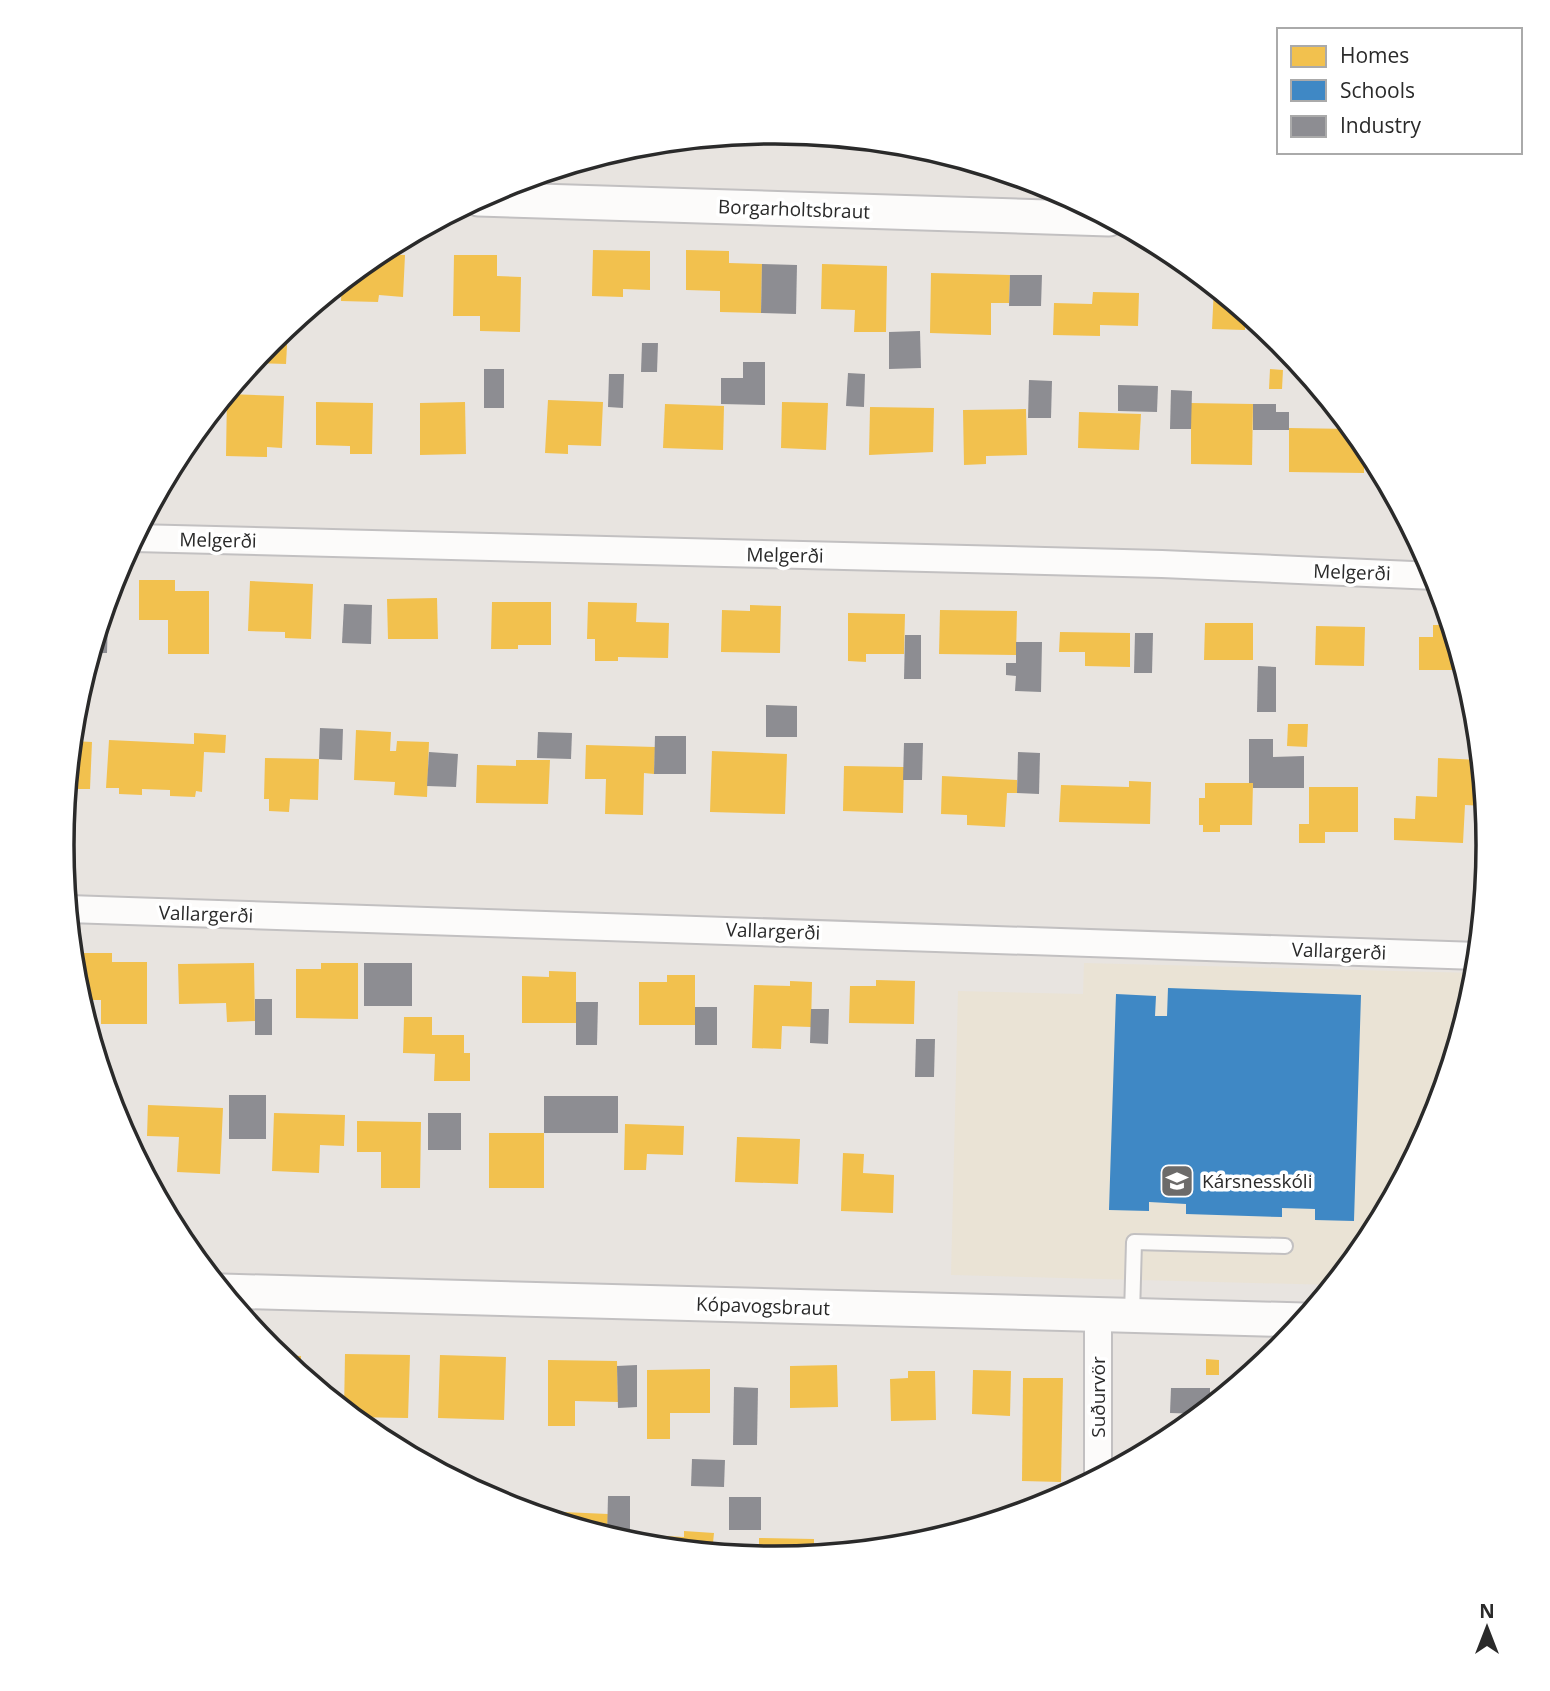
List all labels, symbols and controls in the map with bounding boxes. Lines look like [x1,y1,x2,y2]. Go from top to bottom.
legend [1277,28,1522,154]
text: Homes [1340,41,1409,69]
text: Schools [1340,76,1415,104]
text: Industry [1340,111,1422,139]
street label: Borgarholtsbraut [717,193,871,225]
street label: Melgerði [179,526,257,554]
street label: Melgerði [746,541,824,569]
street label: Melgerði [1313,558,1391,586]
street label: Vallargerði [158,899,254,929]
street label: Vallargerði [725,916,821,946]
street label: Vallargerði [1291,936,1387,966]
school or university icon: Kársnesskóli [1158,1162,1196,1200]
place label: Kársnesskóli [1202,1168,1312,1194]
street label: Kópavogsbraut [696,1291,831,1321]
street label: Suðurvör [1085,1356,1111,1438]
north arrow [1452,1593,1522,1663]
text: N [1479,1598,1495,1624]

